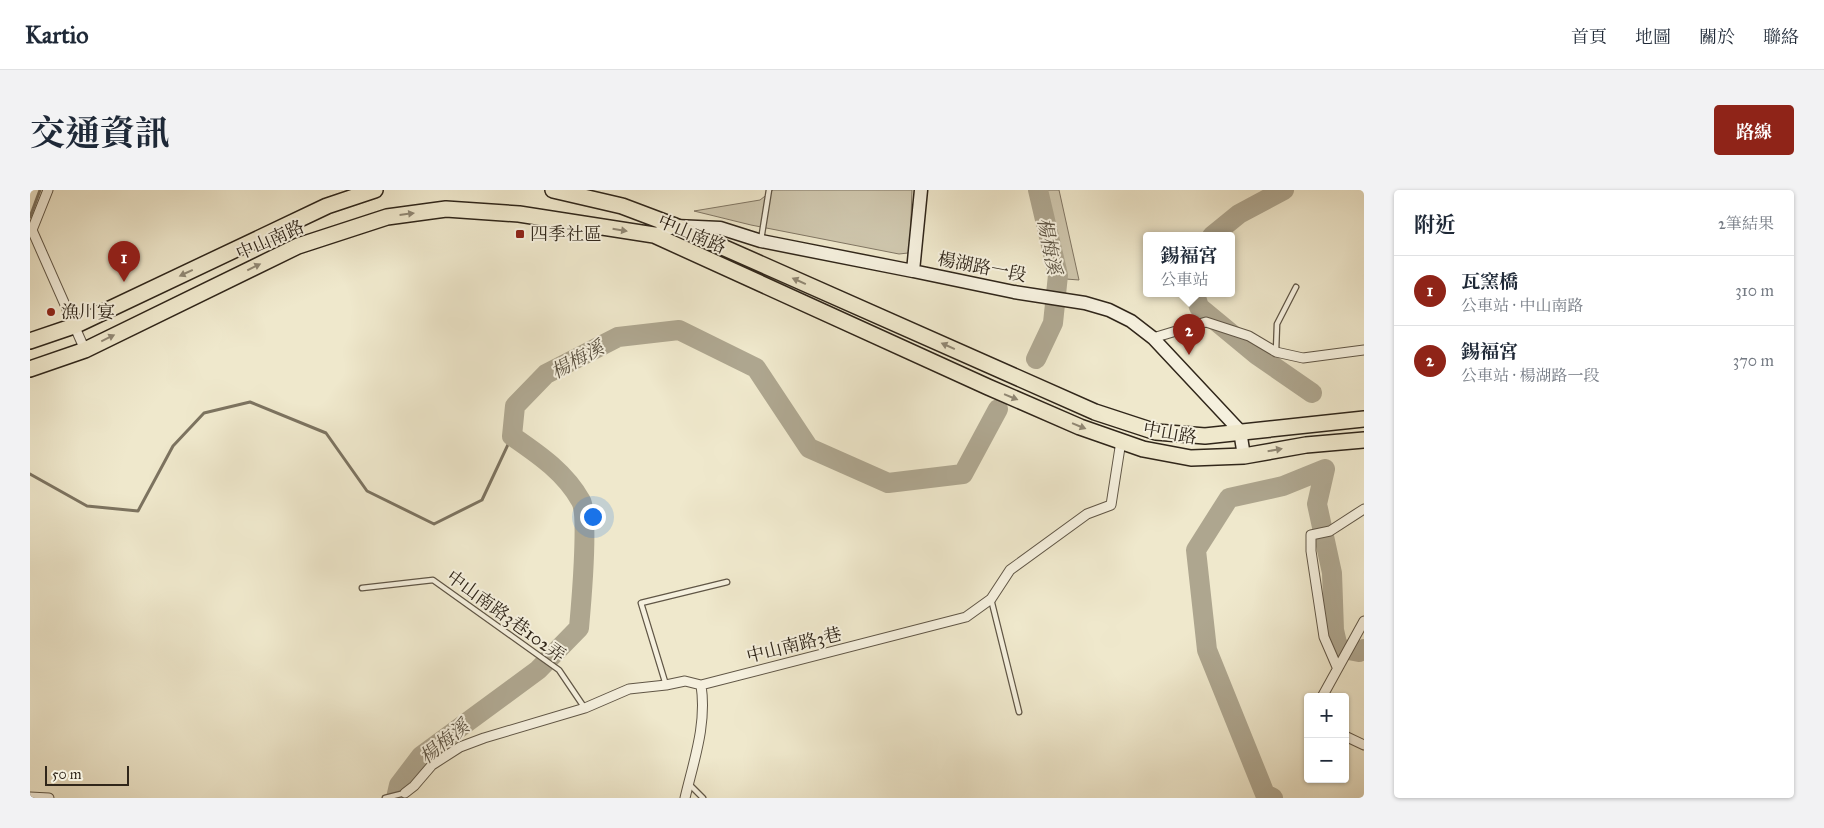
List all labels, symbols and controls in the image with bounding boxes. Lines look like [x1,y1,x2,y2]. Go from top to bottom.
text: Kartio [25,20,88,50]
text: 首頁 [1571,26,1607,48]
text: 地圖 [1635,26,1671,48]
text: 關於 [1699,26,1735,48]
text: 聯絡 [1763,26,1799,48]
button: 路線 [1714,105,1794,155]
text: 交通資訊 [30,112,170,155]
one-way arrow [399,210,415,218]
street label: 中山南路 [655,210,729,258]
text: 附近 [1414,212,1456,238]
text: 2筆結果 [1718,214,1774,233]
street label: 中山南路 [233,215,307,265]
water label: 楊梅溪 [1033,216,1067,278]
place label: 四季社區 [530,223,602,245]
one-way arrow [612,227,628,235]
marker: 四季社區 [514,228,526,240]
popup [1143,232,1235,297]
pin: 1 [108,241,140,282]
text: 錫褔宮 [1160,244,1218,267]
street label: 楊湖路一段 [936,248,1028,286]
one-way arrow [247,263,261,271]
one-way arrow [179,269,193,277]
text: 公車站 [1160,270,1209,289]
text: 瓦窯橋 [1461,270,1518,293]
one-way arrow [792,276,806,284]
text: 1 [1427,281,1433,300]
text: 310 m [1735,281,1774,300]
text: 公車站 · 中山南路 [1461,296,1583,315]
place label: 漁川宴 [61,301,115,323]
marker: 漁川宴 [45,306,57,318]
pin: 2 [1173,314,1205,355]
one-way arrow [101,334,115,342]
water label: 楊梅溪 [547,335,609,383]
text: 錫褔宮 [1461,340,1518,363]
one-way arrow [941,341,955,349]
text: 2 [1426,351,1434,370]
text: 370 m [1733,351,1774,370]
text: 公車站 · 楊湖路一段 [1461,366,1599,385]
one-way arrow [1004,393,1018,401]
street label: 中山路 [1142,417,1198,449]
one-way arrow [1072,423,1086,431]
one-way arrow [1267,446,1283,454]
your location [580,504,606,530]
street label: 中山南路3巷102弄 [442,565,570,667]
street label: 中山南路3巷 [744,623,844,667]
map controls [1304,693,1349,783]
button: + [1304,693,1349,738]
water label: 楊梅溪 [415,713,475,768]
button: − [1304,738,1349,783]
scale bar [45,763,129,786]
text: 50 m [52,766,81,783]

